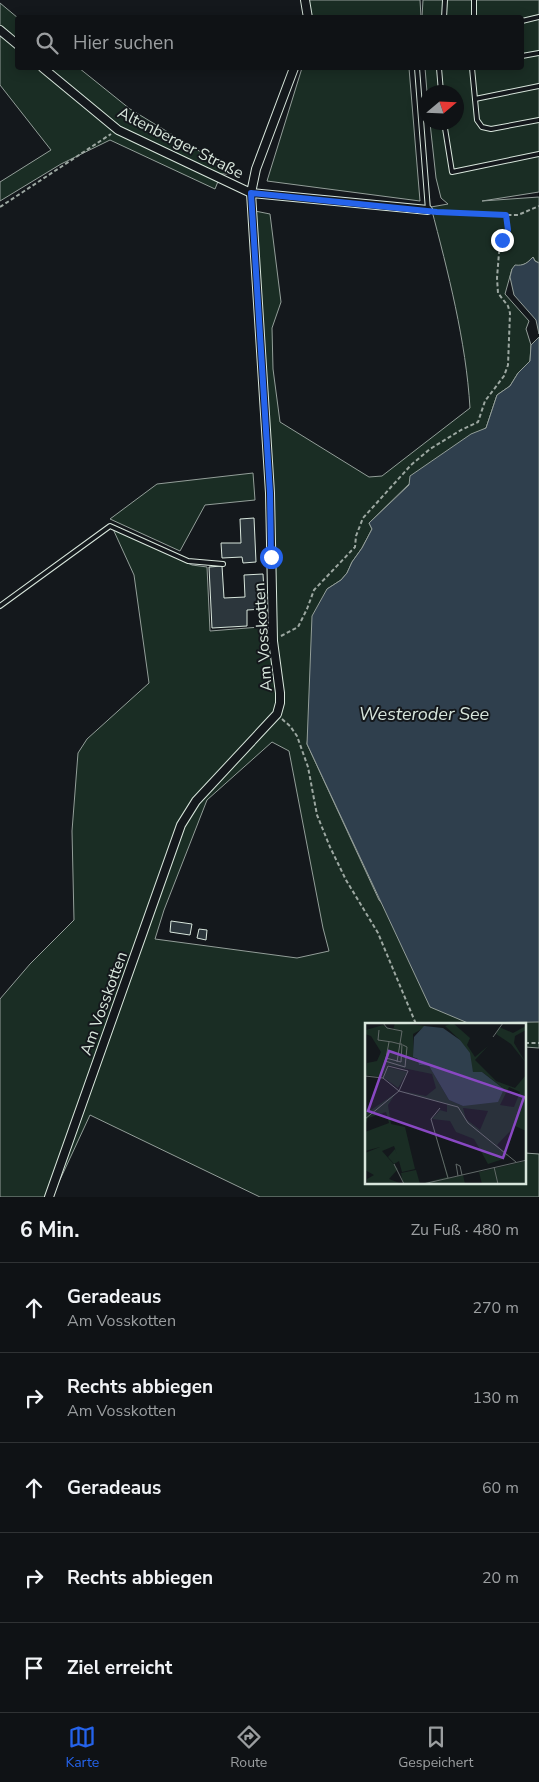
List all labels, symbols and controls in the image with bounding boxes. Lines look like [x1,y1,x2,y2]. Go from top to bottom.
search box [15,15,524,70]
icon: search [33,29,61,57]
text: Hier suchen [73,30,174,56]
north arrow [419,85,464,130]
street label: Altenberger Straße [114,102,247,184]
route end [491,229,514,252]
route start [260,546,283,569]
street label: Am Vosskotten [248,582,278,692]
water label: Westeroder See [359,702,490,726]
street label: Am Vosskotten [75,948,133,1058]
inset map [365,1023,526,1184]
text: 6 Min. [20,1216,79,1244]
text: Zu Fuß · 480 m [411,1219,519,1241]
text: Geradeaus [67,1284,161,1310]
icon: ahead [20,1294,48,1322]
text: 270 m [472,1297,519,1319]
text: Am Vosskotten [67,1310,176,1332]
text: Rechts abbiegen [67,1374,213,1400]
icon: right [20,1384,48,1412]
text: 130 m [472,1387,519,1409]
text: Am Vosskotten [67,1400,176,1422]
icon: ahead [20,1474,48,1502]
text: Geradeaus [67,1475,161,1501]
text: 60 m [482,1477,519,1499]
icon: right [20,1564,48,1592]
text: Rechts abbiegen [67,1565,213,1591]
text: 20 m [482,1567,519,1589]
icon: arrive [20,1654,48,1682]
text: Ziel erreicht [67,1655,172,1681]
tab: Karte [65,1723,99,1772]
tab: Route [230,1723,267,1772]
tab: Gespeichert [398,1723,474,1772]

